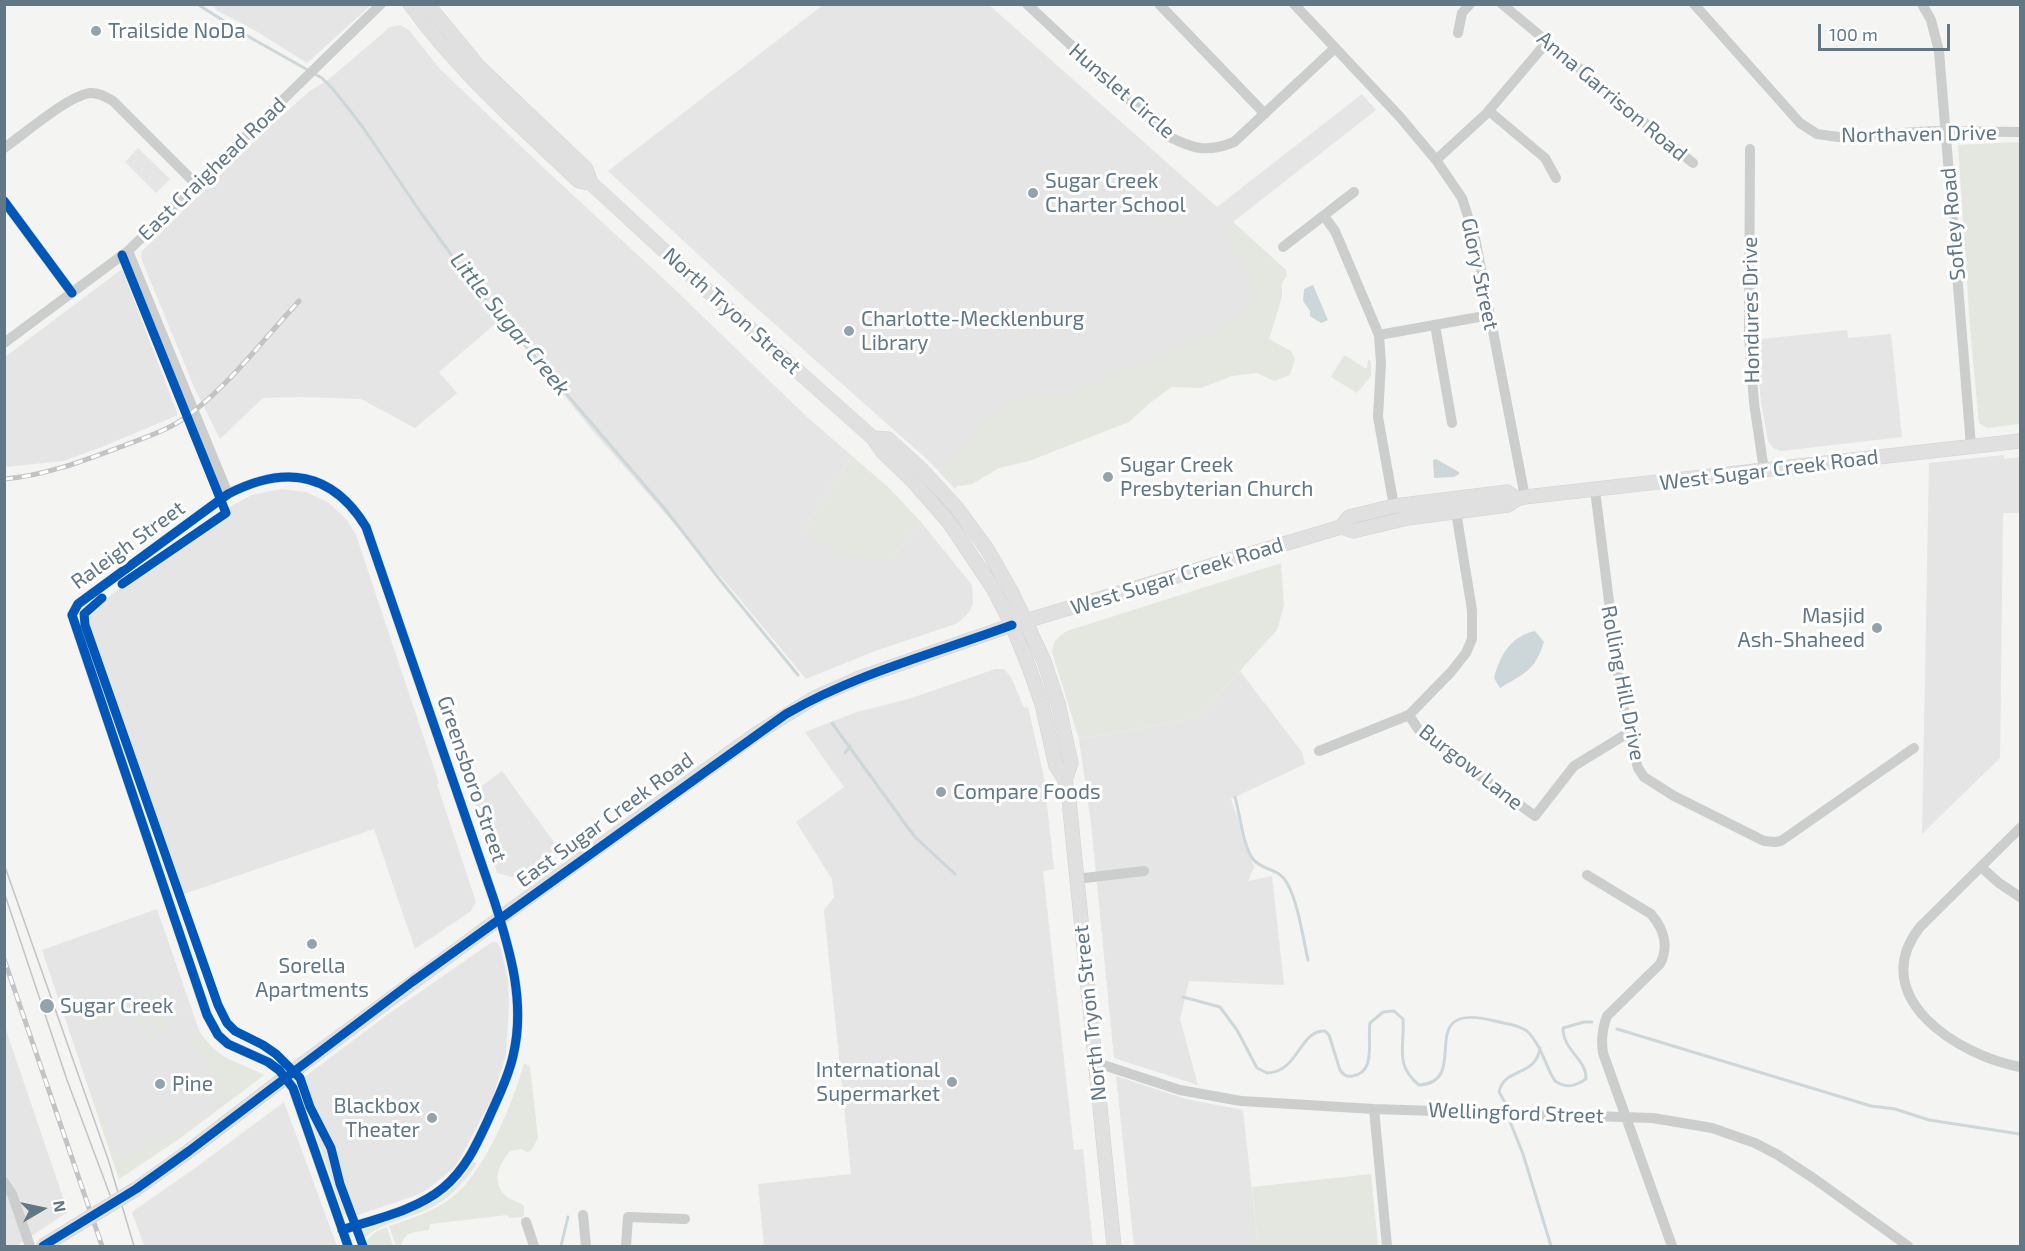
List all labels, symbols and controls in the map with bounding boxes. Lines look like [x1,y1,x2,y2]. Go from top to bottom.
scale bar [1821,12,1953,50]
place label: Trailside NoDa [108,18,246,44]
text: 100 m [1829,23,1878,45]
marker: Trailside NoDa [89,24,103,38]
street label: Anna Garrison Road [1532,26,1692,166]
street label: Hunslet Circle [1064,38,1180,144]
street label: East Craighead Road [133,92,291,246]
street label: Northaven Drive [1841,120,1997,148]
street label: Sofley Road [1936,167,1970,281]
place label: Sugar Creek Charter School [1045,168,1186,218]
marker: Sugar Creek Charter School [1026,186,1040,200]
street label: Glory Street [1456,216,1504,332]
street label: Hondures Drive [1737,236,1765,384]
street label: North Tryon Street [658,242,806,380]
water label: Little Sugar Creek [444,247,576,401]
place label: Charlotte-Mecklenburg Library [861,306,1084,356]
marker: Charlotte-Mecklenburg Library [842,324,856,338]
street label: West Sugar Creek Road [1658,444,1880,496]
place label: Sugar Creek Presbyterian Church [1120,452,1314,502]
marker: Sugar Creek Presbyterian Church [1101,470,1115,484]
street label: Raleigh Street [66,495,190,595]
street label: West Sugar Creek Road [1068,532,1286,620]
street label: Rolling Hill Drive [1596,603,1650,763]
place label: Masjid Ash-Shaheed [1738,603,1865,653]
marker: Masjid Ash-Shaheed [1870,621,1884,635]
street label: Greensboro Street [432,693,512,865]
street label: Burgow Lane [1414,719,1528,815]
street label: East Sugar Creek Road [511,747,699,893]
place label: Compare Foods [953,779,1101,805]
marker: Compare Foods [934,785,948,799]
street label: North Tryon Street [1068,924,1112,1102]
marker: Sorella Apartments [305,937,319,951]
place label: Sorella Apartments [255,953,369,1003]
place label: Sugar Creek [60,993,173,1019]
marker: Sugar Creek [38,997,56,1015]
place label: International Supermarket [816,1057,940,1107]
place label: Pine [172,1071,213,1097]
marker: International Supermarket [945,1075,959,1089]
marker: Pine [153,1077,167,1091]
place label: Blackbox Theater [334,1093,420,1143]
street label: Wellingford Street [1428,1097,1604,1129]
marker: Blackbox Theater [425,1111,439,1125]
north arrow [12,1179,72,1239]
text: N [50,1199,71,1213]

